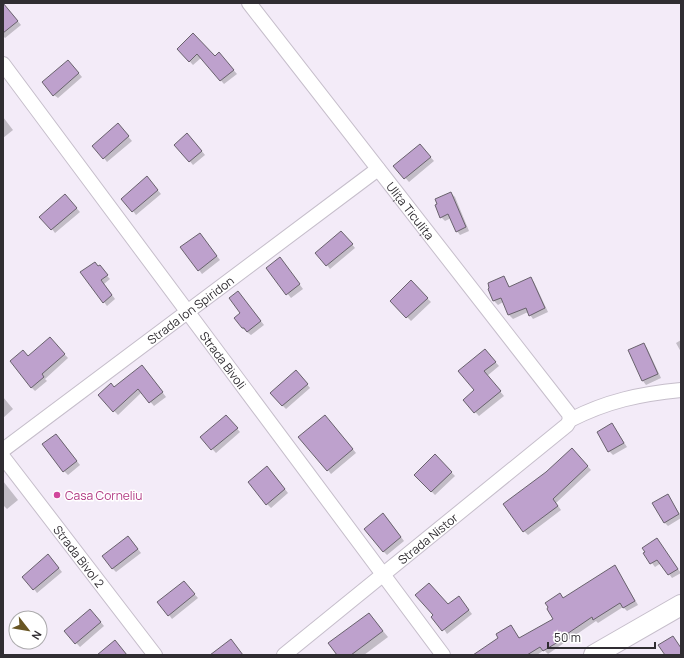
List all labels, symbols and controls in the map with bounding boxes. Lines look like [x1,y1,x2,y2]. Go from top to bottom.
street label: Ulița Ticulița [383,178,438,243]
street label: Strada Ion Spiridon [143,272,237,348]
street label: Strada Bivoli [196,328,250,392]
place label: Casa Corneliu [65,487,142,504]
marker: Casa Corneliu [52,490,62,500]
street label: Strada Nistor [394,508,462,568]
street label: Strada Bivol 2 [50,521,109,591]
north arrow [8,610,48,650]
scale bar [548,624,655,650]
text: N [28,628,45,643]
text: 50 m [554,629,581,646]

